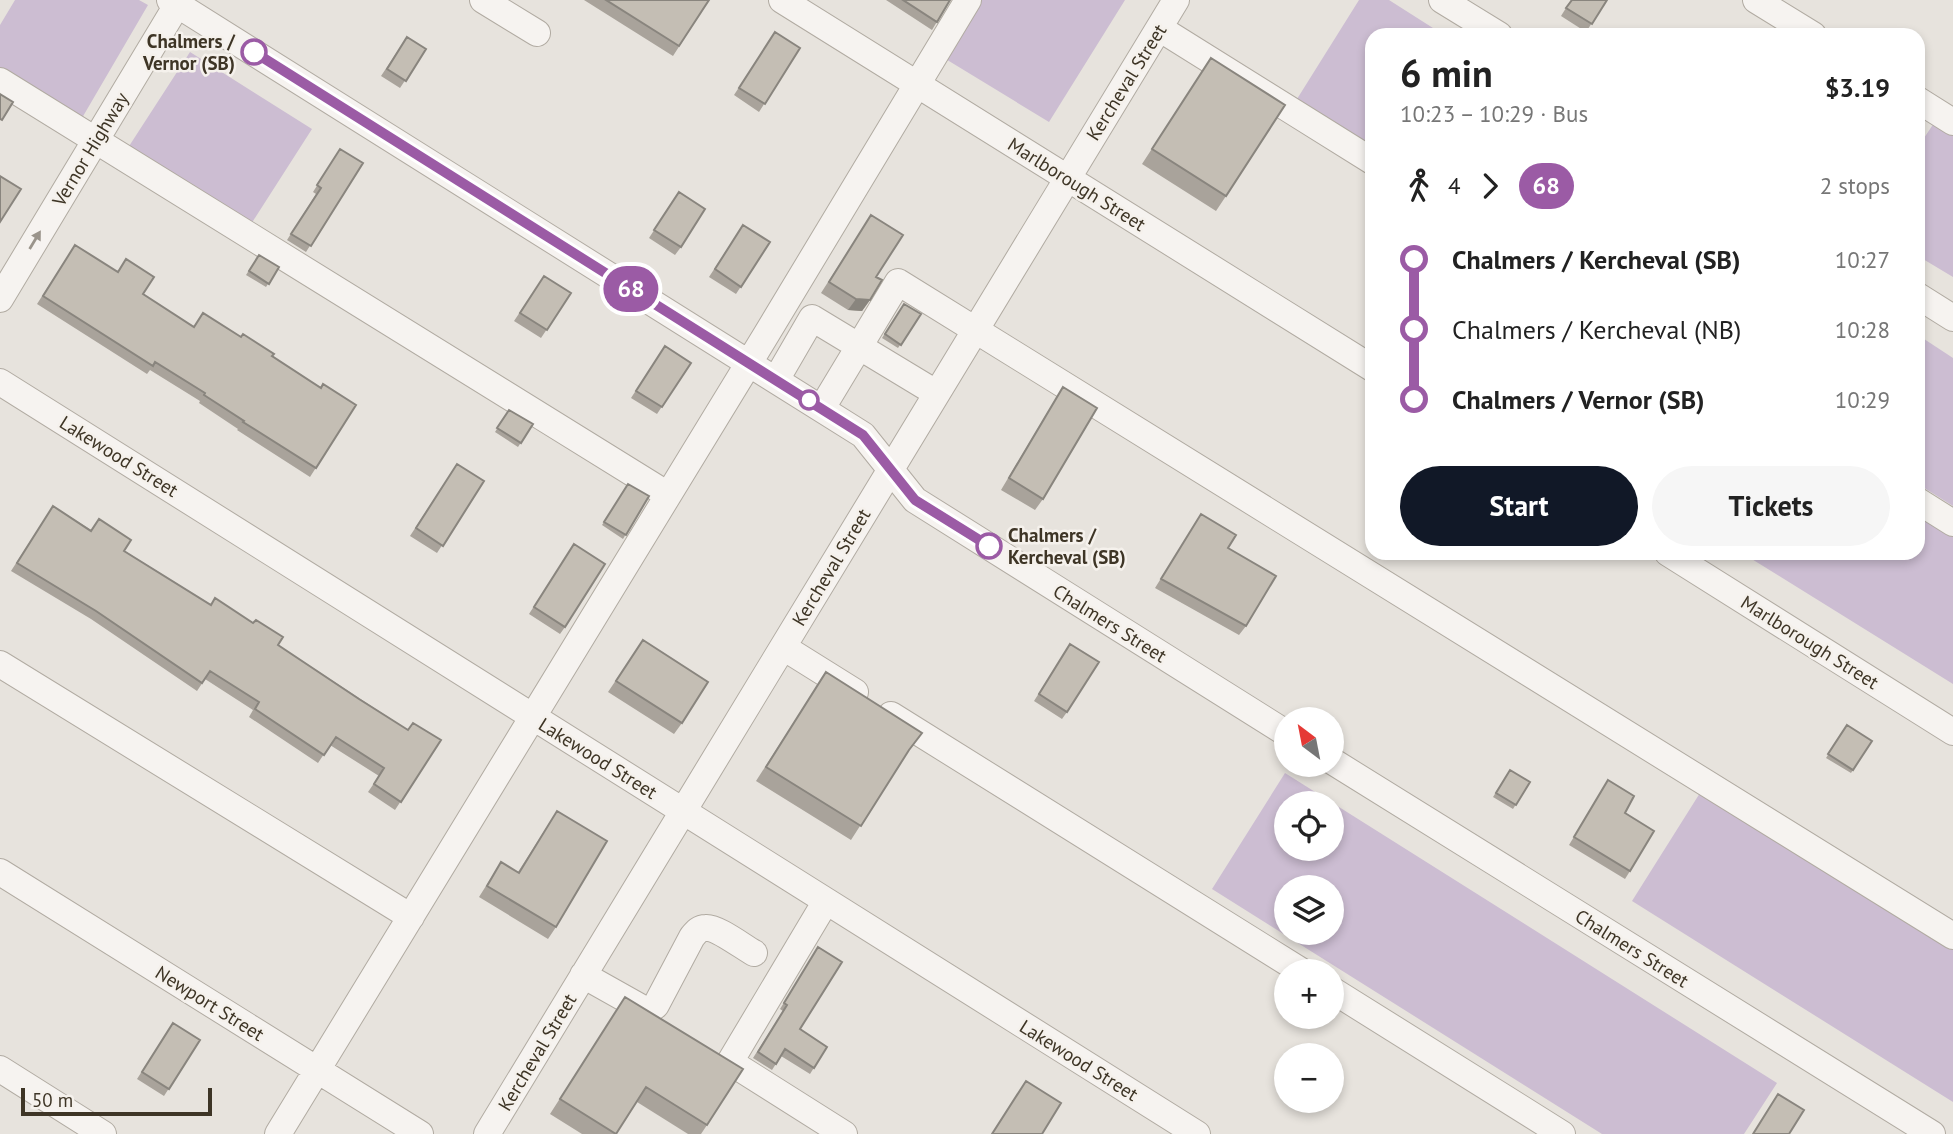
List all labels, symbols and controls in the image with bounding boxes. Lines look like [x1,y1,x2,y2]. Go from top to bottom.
street label: Kercheval Street [1081,19,1172,145]
place label: Chalmers / Vernor (SB) [142,29,236,75]
marker: Chalmers / Vernor (SB) [241,39,267,65]
text: 6 min [1400,48,1493,97]
text: $3.19 [1825,71,1890,104]
street label: Vernor Highway [46,88,133,211]
text: 10:23 – 10:29 · Bus [1400,99,1588,128]
street label: Marlborough Street [1004,132,1151,236]
icon: walk [1400,167,1438,205]
icon: forward [1471,167,1509,205]
text: 68 [1533,170,1560,201]
text: 4 [1448,171,1461,200]
text: 2 stops [1820,171,1890,200]
one-way arrow [29,231,42,250]
text: Chalmers / Kercheval (SB) [1452,243,1740,276]
text: 10:27 [1835,245,1890,274]
line badge: 68 [600,266,662,312]
text: 68 [617,273,645,304]
text: Chalmers / Kercheval (NB) [1452,313,1741,346]
text: 10:28 [1835,315,1890,344]
text: Chalmers / Vernor (SB) [1452,383,1705,416]
text: 10:29 [1835,385,1890,414]
unlabelled marker [799,390,819,410]
street label: Lakewood Street [55,410,183,502]
button: Start [1400,466,1638,546]
button: Tickets [1652,466,1890,546]
street label: Kercheval Street [787,503,876,630]
place label: Chalmers / Kercheval (SB) [1008,523,1126,569]
marker: Chalmers / Kercheval (SB) [976,533,1002,559]
street label: Chalmers Street [1049,579,1172,668]
street label: Marlborough Street [1737,590,1884,694]
north arrow [1274,707,1344,777]
map controls [1274,707,1344,1113]
street label: Lakewood Street [534,712,662,804]
button: locate [1274,791,1344,861]
button: layers [1274,875,1344,945]
street label: Chalmers Street [1571,904,1694,993]
button: + [1274,959,1344,1029]
street label: Newport Street [151,960,269,1046]
street label: Kercheval Street [493,988,582,1115]
street label: Lakewood Street [1015,1014,1143,1106]
button: − [1274,1043,1344,1113]
scale bar [21,1085,212,1117]
text: 50 m [32,1088,73,1112]

